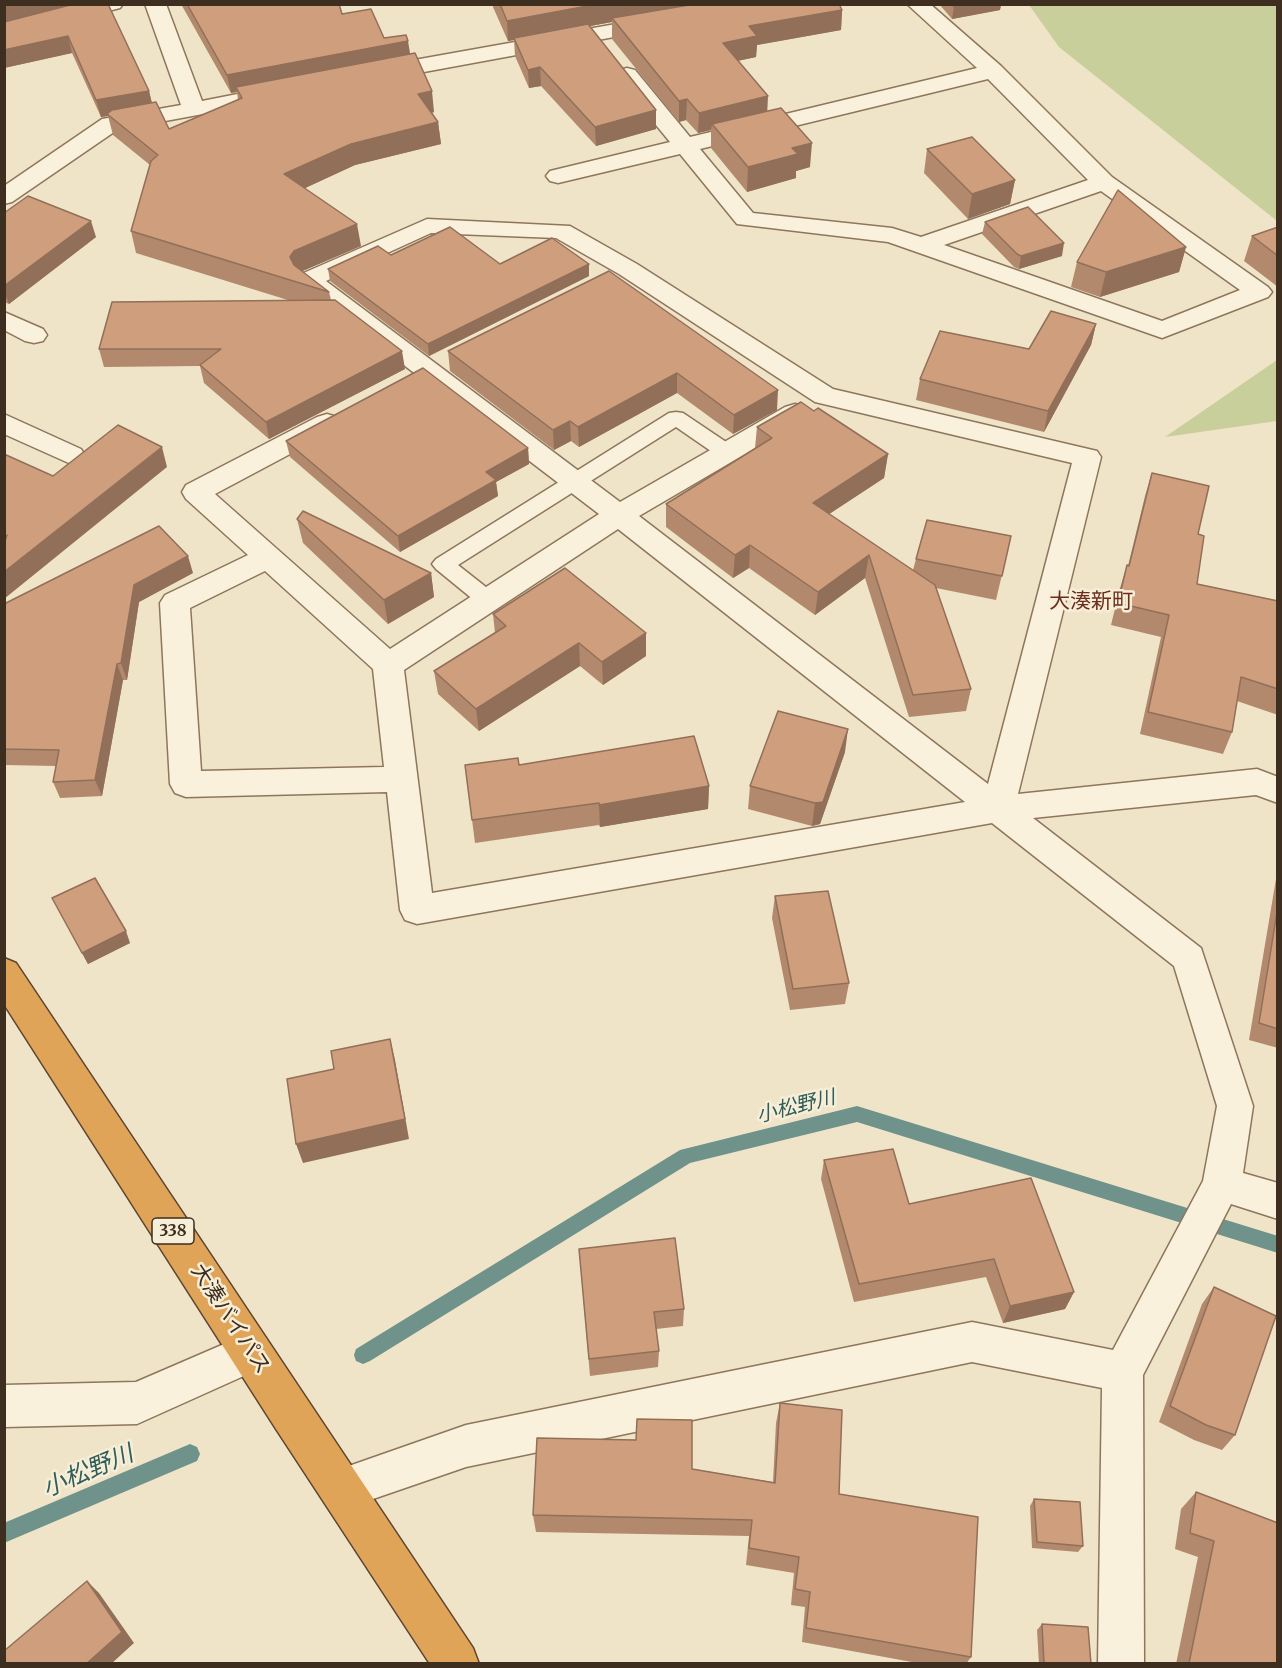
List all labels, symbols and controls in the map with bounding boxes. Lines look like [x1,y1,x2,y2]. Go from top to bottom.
district label: 大湊新町 [1049,589,1133,615]
water label: 小松野川 [754,1086,838,1128]
road number: 338 [152,1218,194,1244]
street label: 大湊バイパス [185,1259,275,1379]
water label: 小松野川 [38,1440,138,1504]

